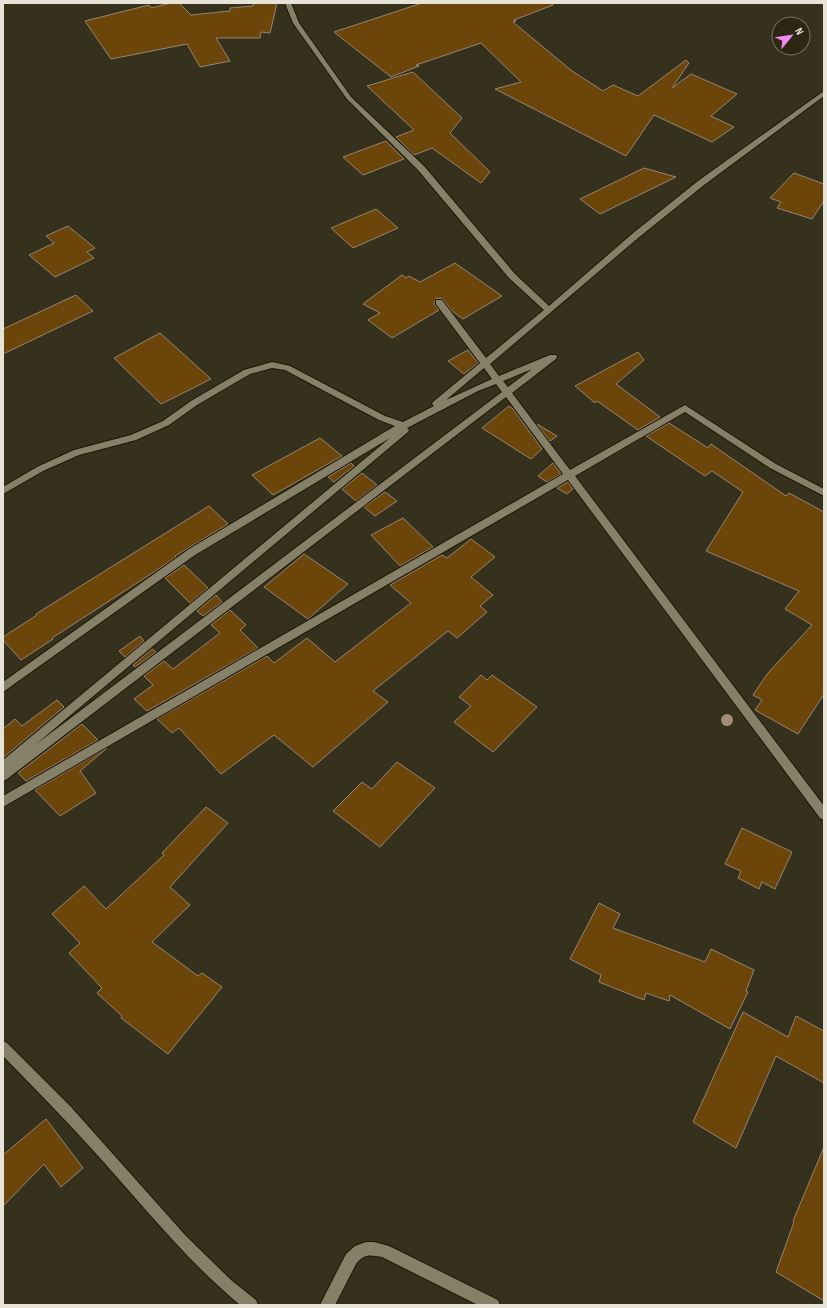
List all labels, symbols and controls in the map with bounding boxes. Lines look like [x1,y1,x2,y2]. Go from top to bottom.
north arrow [771,16,811,56]
text: N [792,26,806,37]

